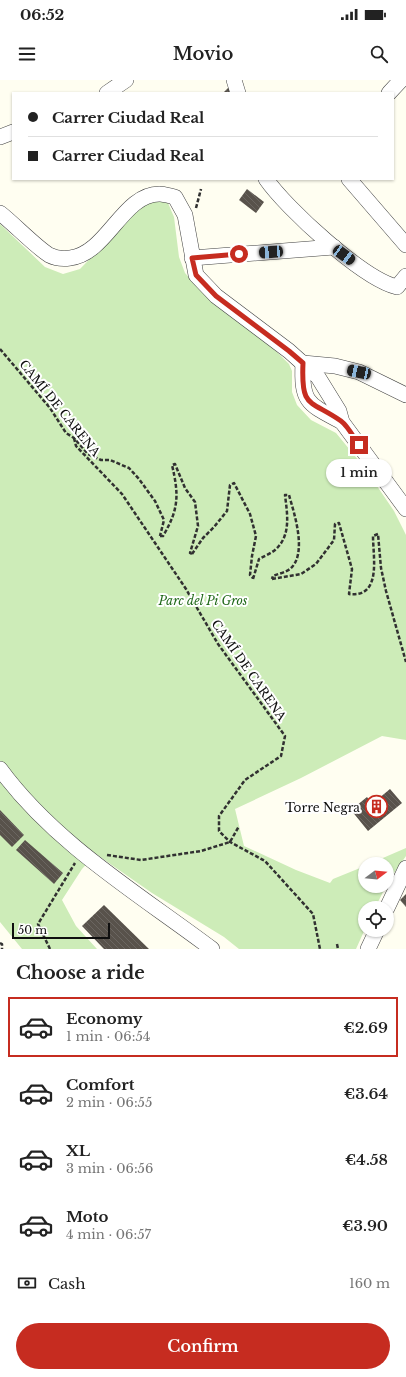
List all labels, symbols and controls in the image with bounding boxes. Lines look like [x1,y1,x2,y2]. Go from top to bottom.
text: 06:52 [20,5,64,24]
icon: menu [16,43,38,65]
text: Movio [173,43,233,65]
icon: search [368,43,390,65]
text: Carrer Ciudad Real [52,108,204,127]
text: Carrer Ciudad Real [52,146,204,165]
car [331,243,357,267]
route start [230,245,248,263]
car [259,245,283,259]
street label: CAMÍ DE CARENA [16,356,105,460]
car [346,364,372,380]
route end [350,436,368,454]
callout: 1 min [326,459,392,487]
text: 1 min [340,464,378,481]
park label: Parc del Pi Gros [158,593,248,608]
street label: CAMÍ DE CARENA [208,616,291,724]
building icon: Torre Negra [363,794,389,820]
place label: Torre Negra [285,800,360,815]
north arrow [358,857,394,893]
map controls [358,857,394,937]
button: locate [358,901,394,937]
scale bar [12,921,110,940]
text: 50 m [18,923,47,937]
text: Choose a ride [16,962,145,984]
icon: car [18,1009,54,1045]
text: Economy [66,1009,143,1028]
text: €2.69 [344,1018,388,1037]
text: 1 min · 06:54 [66,1028,150,1045]
icon: car [18,1075,54,1111]
text: Comfort [66,1075,134,1094]
text: €3.64 [344,1084,388,1103]
text: 2 min · 06:55 [66,1094,152,1111]
icon: car [18,1141,54,1177]
text: XL [66,1141,90,1160]
text: €4.58 [345,1150,388,1169]
text: 3 min · 06:56 [66,1160,153,1177]
icon: car [18,1207,54,1243]
text: Moto [66,1207,108,1226]
text: €3.90 [342,1216,388,1235]
text: 4 min · 06:57 [66,1226,151,1243]
icon: cash [16,1272,38,1294]
text: Cash [48,1274,85,1293]
text: 160 m [349,1275,390,1292]
button: Confirm [16,1323,390,1369]

